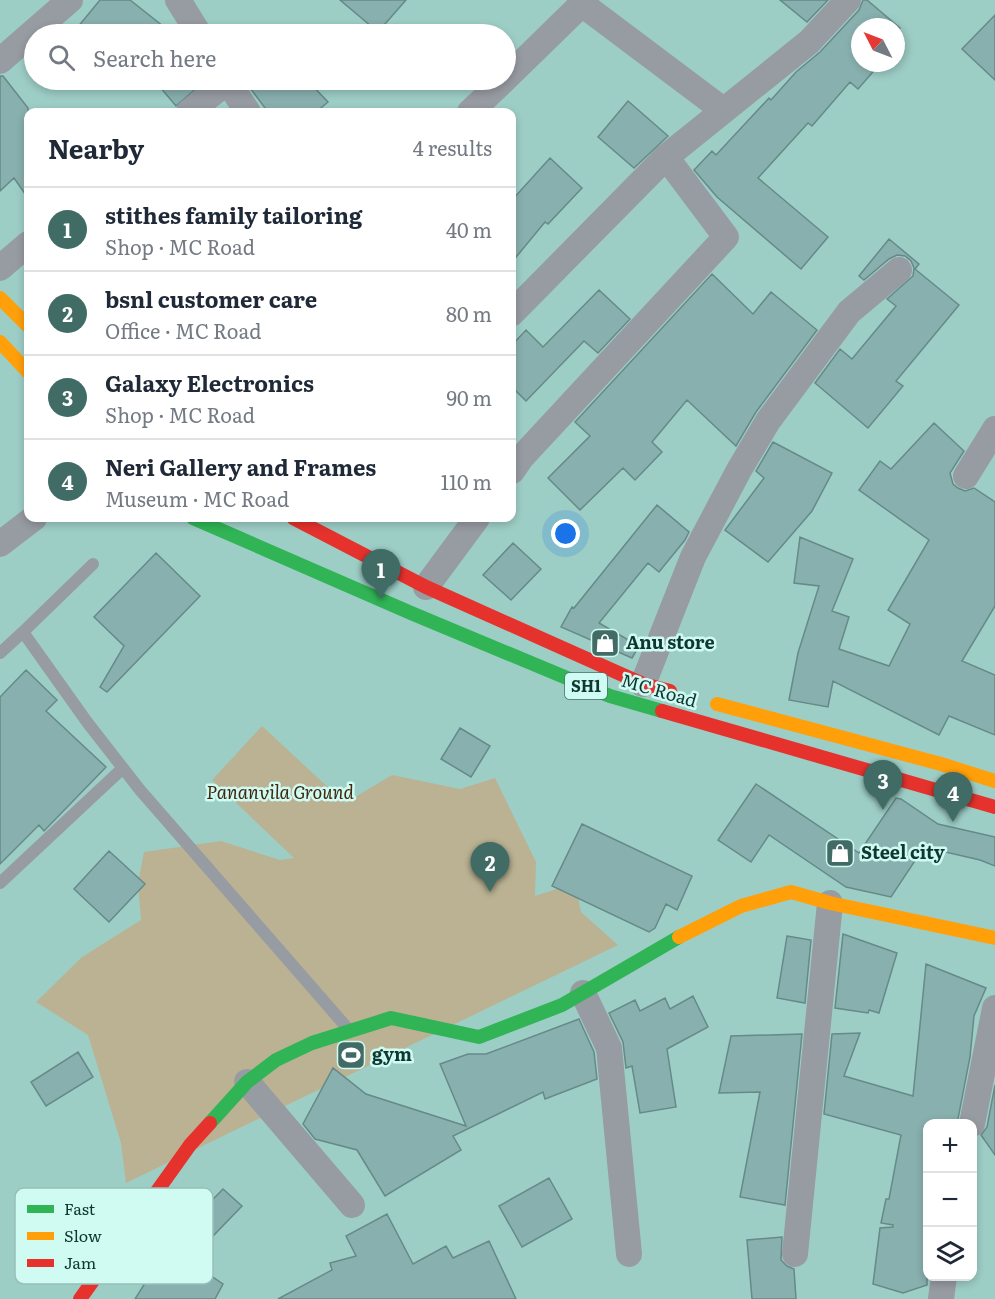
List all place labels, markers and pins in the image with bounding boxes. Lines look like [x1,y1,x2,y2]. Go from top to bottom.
pin: 1 [362,550,400,599]
shop icon: Anu store [589,627,621,659]
place label: Anu store [626,628,715,655]
pin: 3 [864,760,902,810]
pin: 4 [934,772,972,822]
shop icon: Steel city [824,837,856,869]
place label: Steel city [861,838,945,865]
pin: 2 [470,842,510,892]
sports icon: gym [335,1039,367,1071]
place label: gym [372,1040,412,1067]

